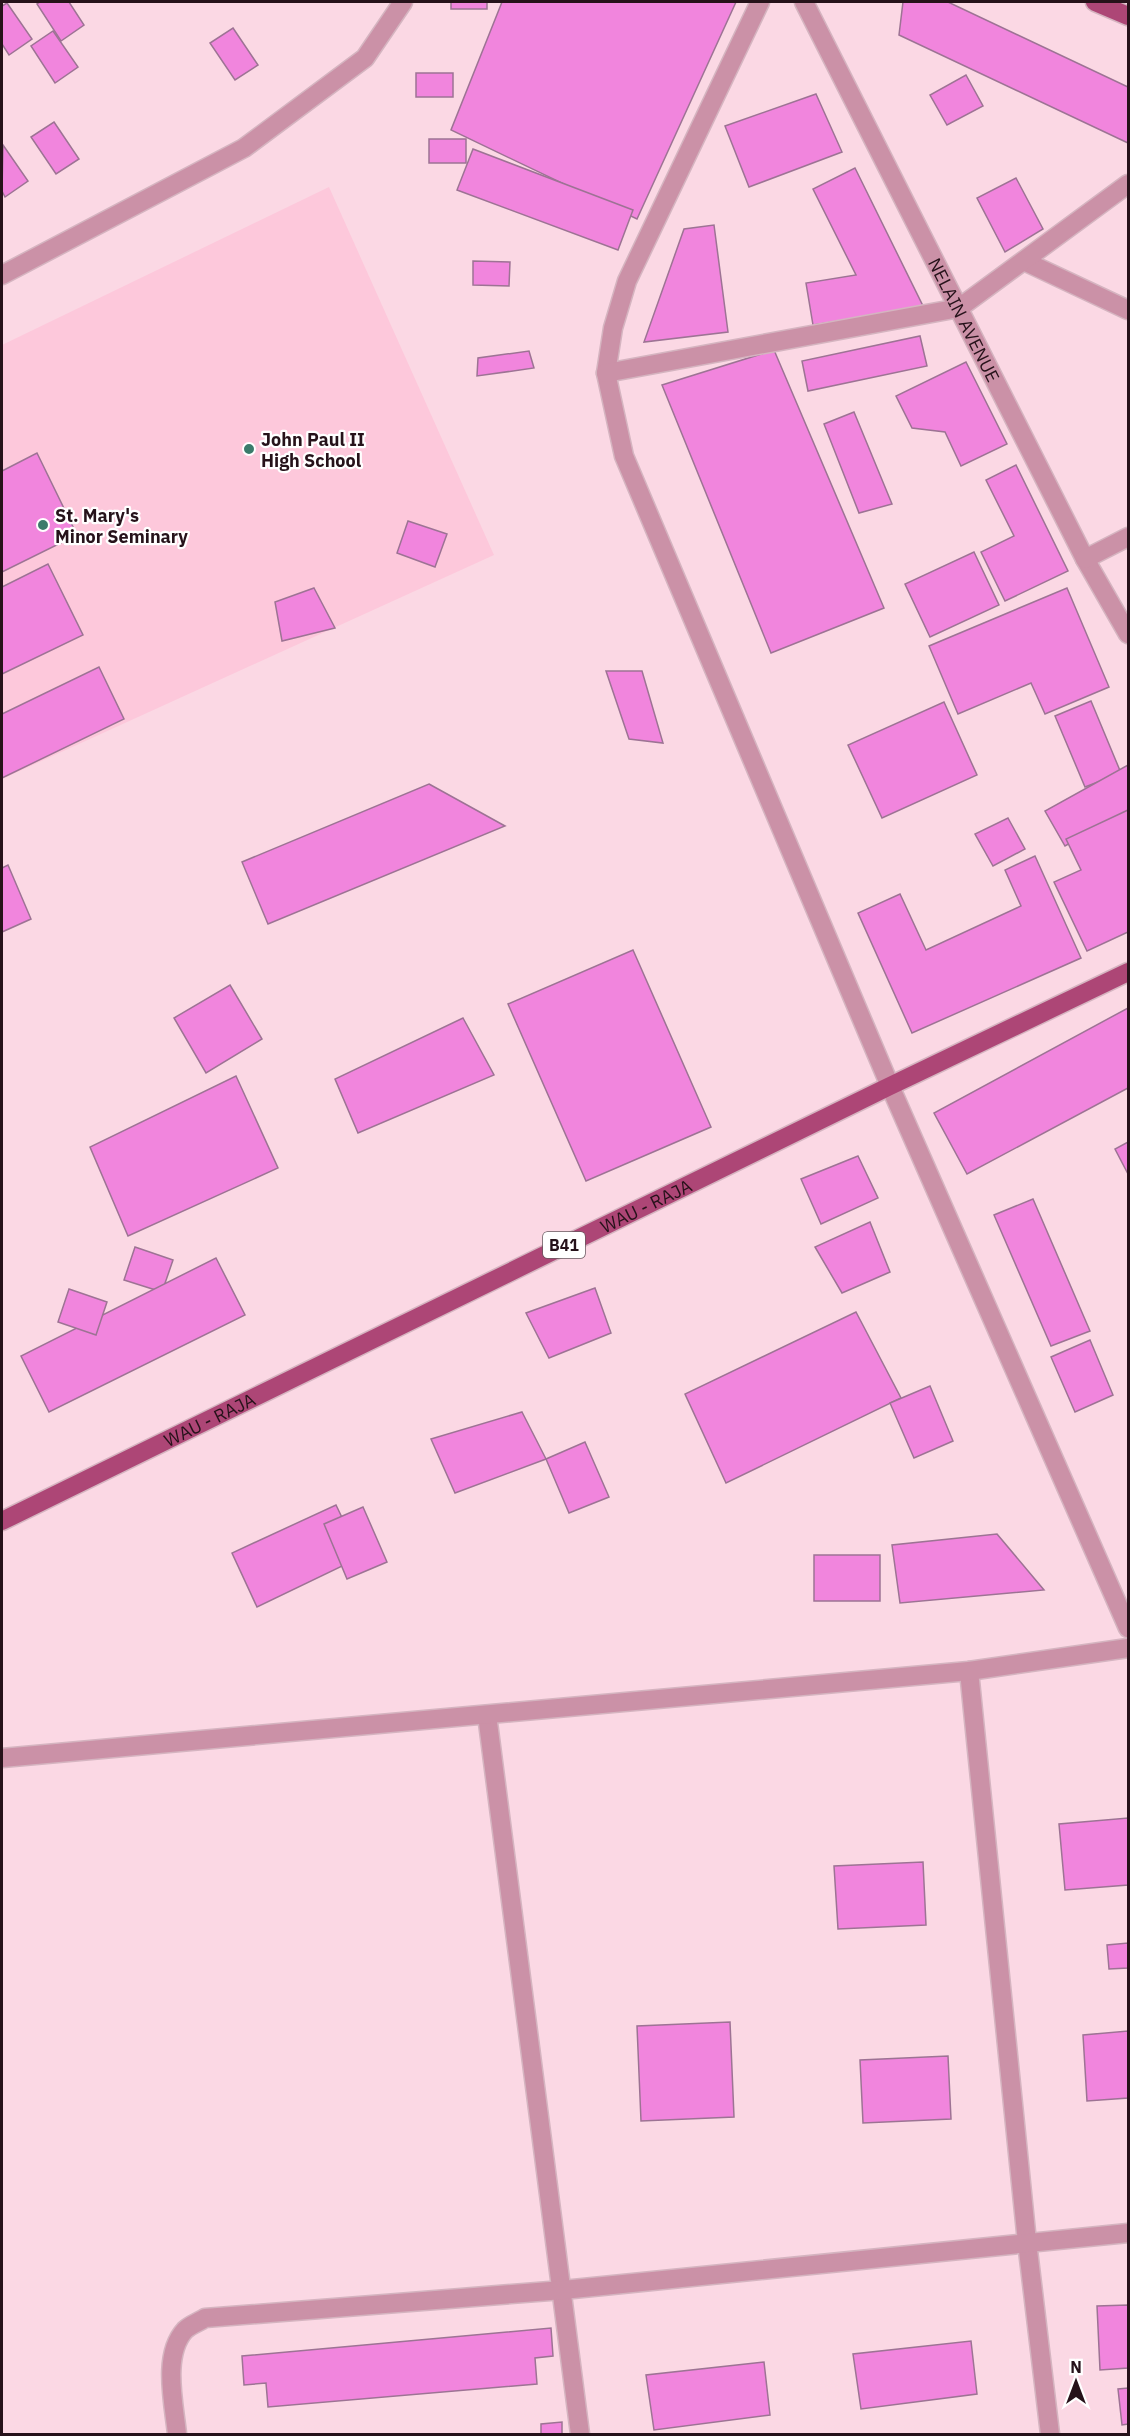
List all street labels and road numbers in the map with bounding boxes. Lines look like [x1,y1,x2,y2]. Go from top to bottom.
street label: NELAIN AVENUE [923,254,1005,386]
street label: WAU - RAJA [596,1173,696,1238]
road number: B41 [543,1232,585,1258]
street label: WAU - RAJA [160,1387,259,1451]

